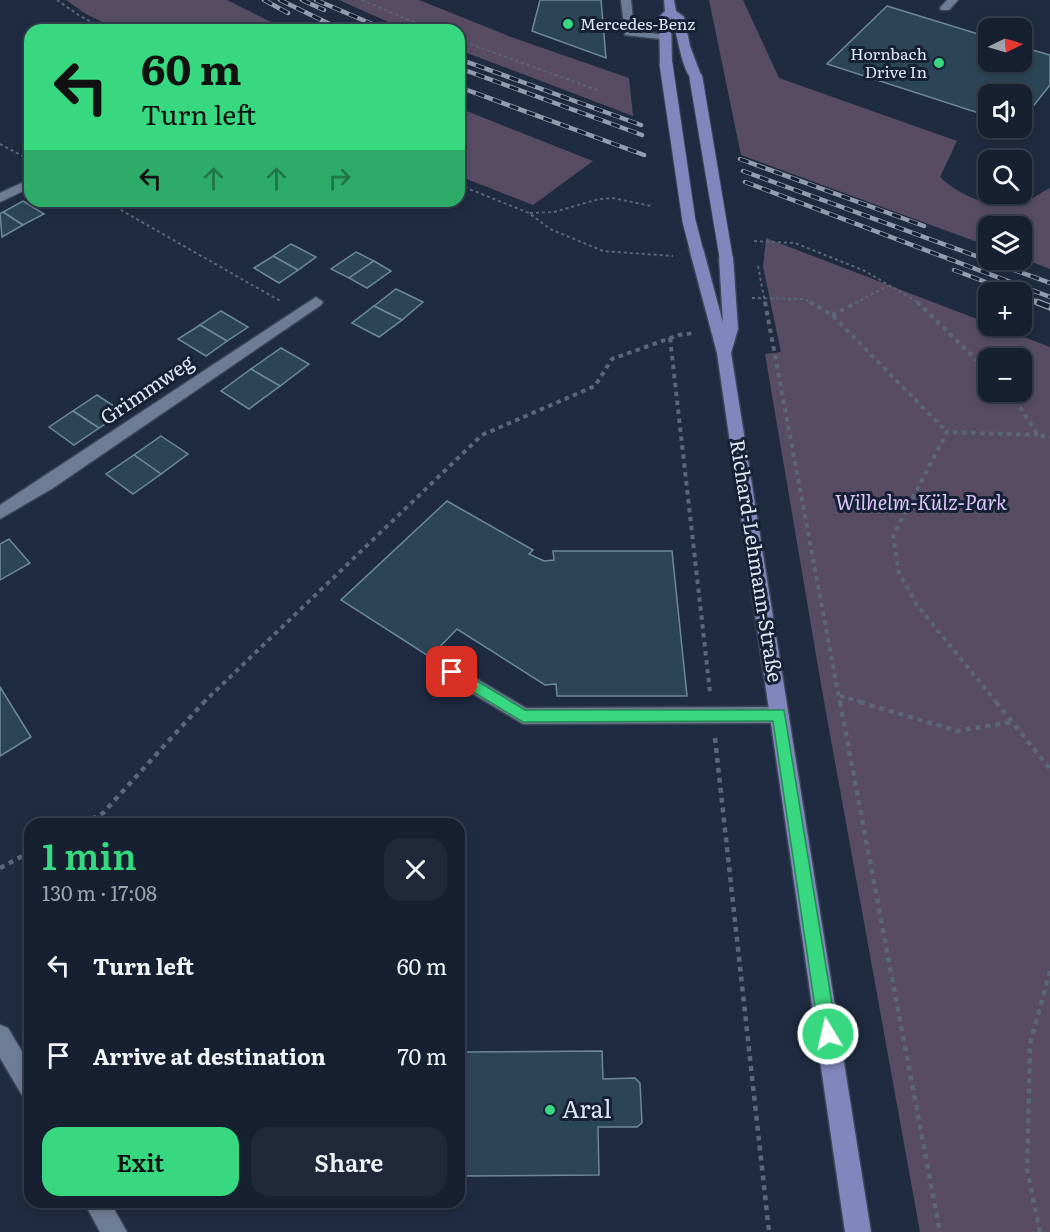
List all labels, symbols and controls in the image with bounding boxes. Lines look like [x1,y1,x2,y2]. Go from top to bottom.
place label: Mercedes-Benz [580,11,695,35]
marker: Mercedes-Benz [561,17,575,31]
north arrow [978,18,1032,72]
map controls [978,18,1032,402]
text: 60 m [141,36,242,98]
place label: Hornbach Drive In [850,41,927,83]
icon: left [42,48,120,126]
marker: Hornbach Drive In [932,56,946,70]
button: sound [978,84,1032,138]
text: Turn left [141,93,256,133]
button: search [978,150,1032,204]
icon: left [134,162,167,195]
icon: ahead [197,162,230,195]
icon: ahead [260,162,293,195]
icon: right [323,162,356,195]
button: layers [978,216,1032,270]
button: + [978,282,1032,336]
street label: Grimmweg [93,345,199,431]
button: − [978,348,1032,402]
street label: Richard-Lehmann-Straße [724,437,792,684]
park label: Wilhelm-Külz-Park [835,486,1007,516]
pin [426,646,477,697]
icon: arrive [435,655,468,688]
text: 1 min [42,828,137,881]
button: close [384,838,447,901]
text: 130 m · 17:08 [42,877,157,907]
icon: left [42,949,75,982]
text: Turn left [93,949,194,982]
text: 60 m [397,949,447,982]
position arrow [796,1002,860,1066]
icon: arrive [42,1039,75,1072]
text: Arrive at destination [93,1039,326,1072]
text: 70 m [397,1039,447,1072]
place label: Aral [562,1090,612,1125]
marker: Aral [543,1103,557,1117]
button: Exit [42,1127,239,1196]
button: Share [251,1127,447,1196]

